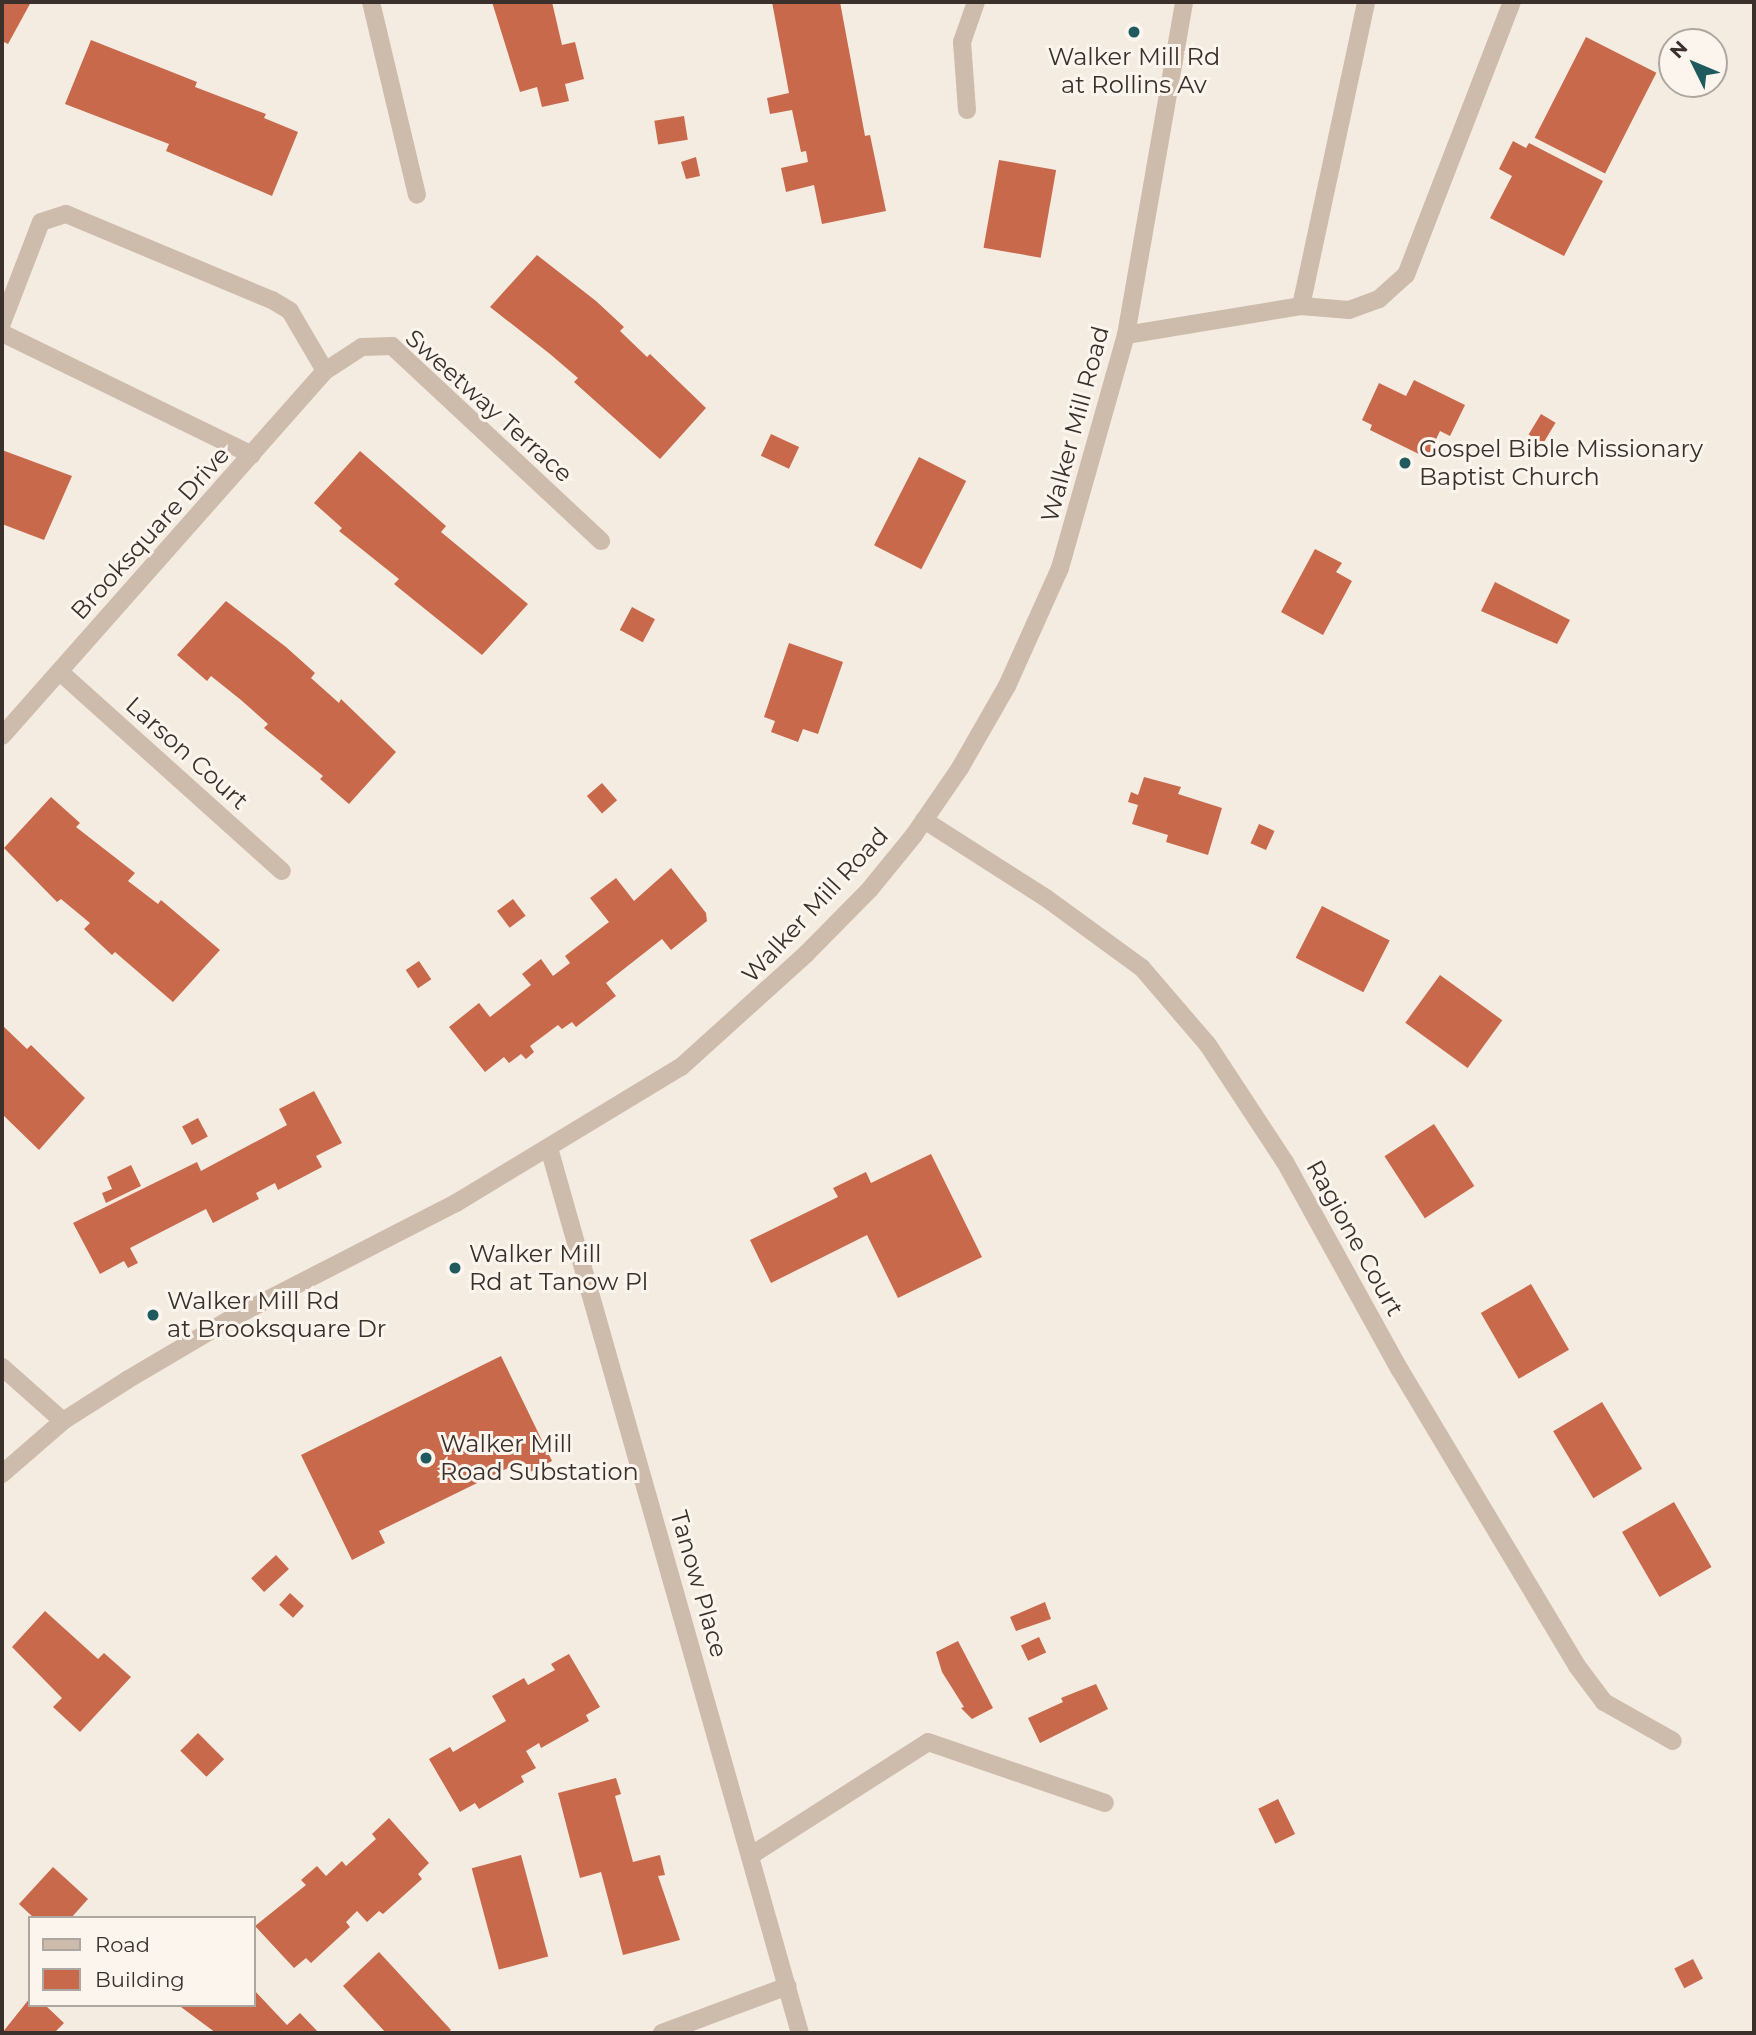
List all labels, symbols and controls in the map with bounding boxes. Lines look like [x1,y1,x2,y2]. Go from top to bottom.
marker: Walker Mill Rd at Rollins Av [1126,24,1142,40]
north arrow [1658,28,1728,98]
text: N [1665,36,1692,63]
place label: Walker Mill Rd at Rollins Av [1048,43,1220,99]
street label: Walker Mill Road [1035,323,1115,525]
street label: Sweetway Terrace [400,324,578,488]
place label: Gospel Bible Missionary Baptist Church [1419,435,1703,491]
street label: Brooksquare Drive [65,441,235,625]
marker: Gospel Bible Missionary Baptist Church [1397,455,1413,471]
street label: Larson Court [120,691,254,815]
street label: Walker Mill Road [736,821,894,989]
street label: Ragione Court [1300,1155,1410,1321]
place label: Walker Mill Rd at Tanow Pl [469,1240,648,1296]
marker: Walker Mill Rd at Tanow Pl [447,1260,463,1276]
place label: Walker Mill Rd at Brooksquare Dr [167,1287,386,1343]
marker: Walker Mill Rd at Brooksquare Dr [145,1307,161,1323]
place label: Walker Mill Road Substation [440,1430,639,1486]
marker: Walker Mill Road Substation [418,1450,434,1466]
street label: Tanow Place [664,1507,734,1661]
legend [28,1916,256,2007]
text: Road [95,1932,150,1957]
text: Building [95,1967,185,1992]

